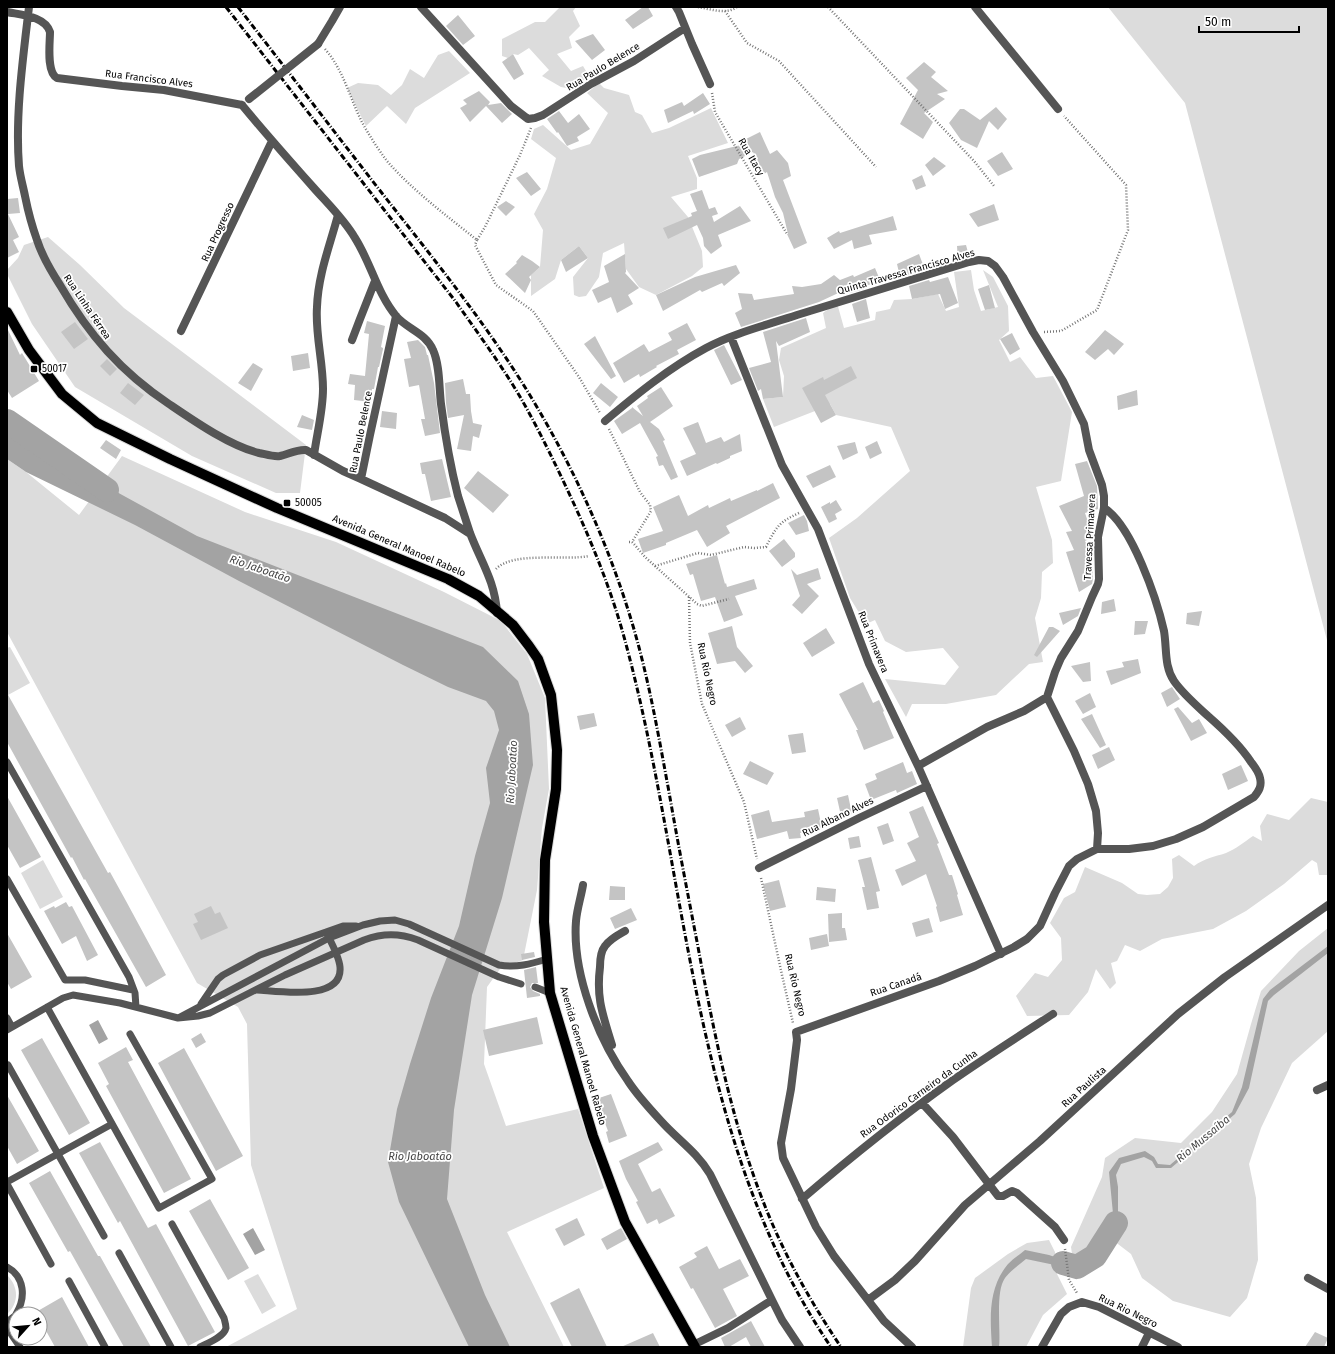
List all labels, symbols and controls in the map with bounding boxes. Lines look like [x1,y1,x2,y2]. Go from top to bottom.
scale bar [1199,8,1299,34]
text: 50 m [1205,15,1231,29]
street label: Rua Paulo Belence [564,40,642,94]
street label: Rua Francisco Alves [104,68,194,90]
street label: Rua Itacy [735,136,767,178]
street label: Rua Progresso [199,200,237,264]
street label: Quinta Travessa Francisco Alves [836,246,976,297]
street label: Rua Linha Férrea [61,272,113,342]
place label: 50017 [42,363,67,375]
marker: 50017 [29,364,39,374]
street label: Rua Paulo Belence [347,390,375,474]
street label: Travessa Primavera [1082,493,1098,581]
place label: 50005 [295,497,322,509]
marker: 50005 [282,498,292,508]
street label: Avenida General Manoel Rabelo [330,512,468,580]
water label: Rio Jaboatão [228,552,292,586]
street label: Rua Primavera [855,609,891,675]
street label: Rua Rio Negro [694,641,720,707]
water label: Rio Jaboatão [504,740,520,804]
street label: Rua Albano Alves [800,794,876,839]
street label: Rua Rio Negro [782,952,808,1018]
street label: Rua Canadá [869,971,923,999]
street label: Avenida General Manoel Rabelo [557,985,609,1127]
street label: Rua Odorico Carneiro da Cunha [858,1047,980,1141]
street label: Rua Paulista [1059,1064,1109,1110]
water label: Rio Mussaíba [1174,1113,1232,1165]
water label: Rio Jaboatão [388,1150,452,1163]
street label: Rua Rio Negro [1097,1292,1160,1331]
north arrow [8,1306,48,1346]
text: N [29,1315,44,1328]

